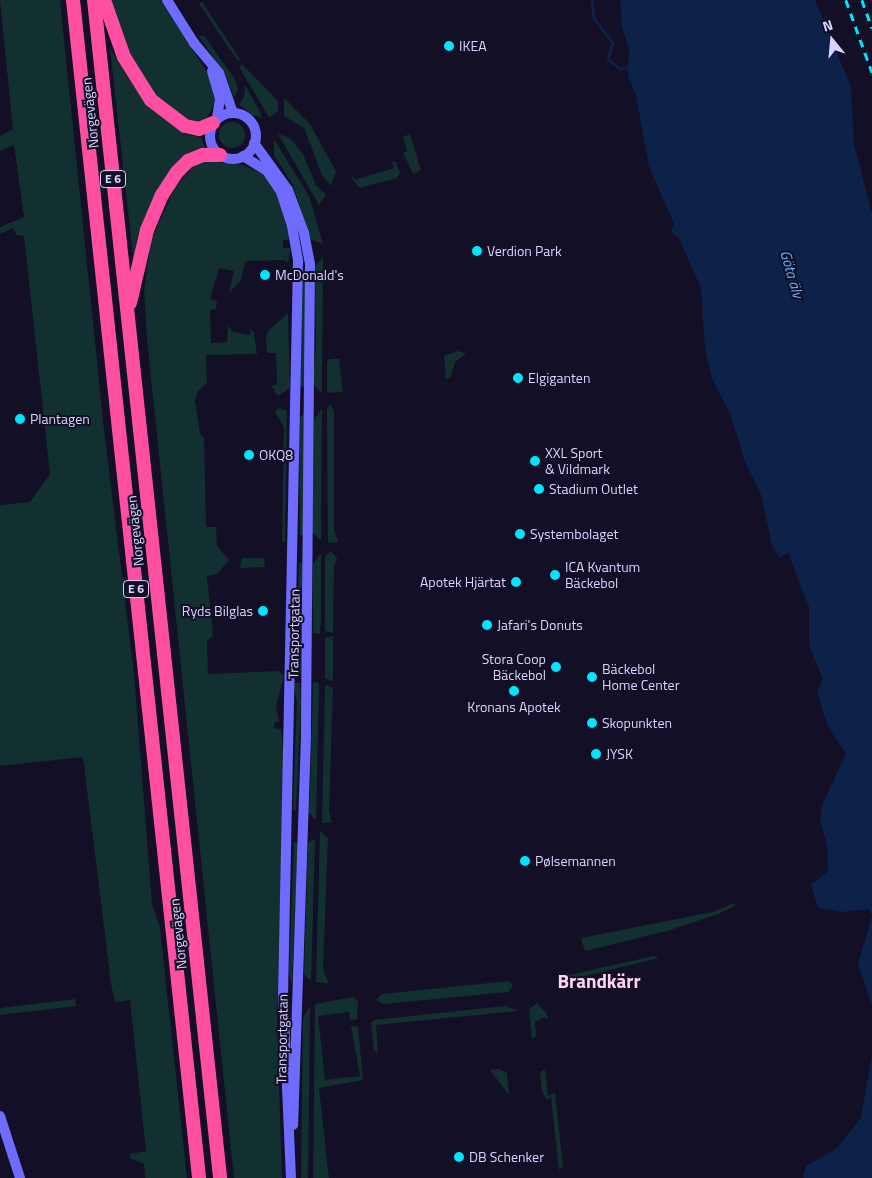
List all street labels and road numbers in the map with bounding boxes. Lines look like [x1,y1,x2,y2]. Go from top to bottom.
street label: Norgevägen [78,77,102,149]
road number: E 6 [99,170,127,188]
street label: Norgevägen [123,495,147,567]
road number: E 6 [122,580,150,598]
street label: Transportgatan [285,589,303,679]
street label: Norgevägen [166,898,190,970]
street label: Transportgatan [273,994,291,1084]

